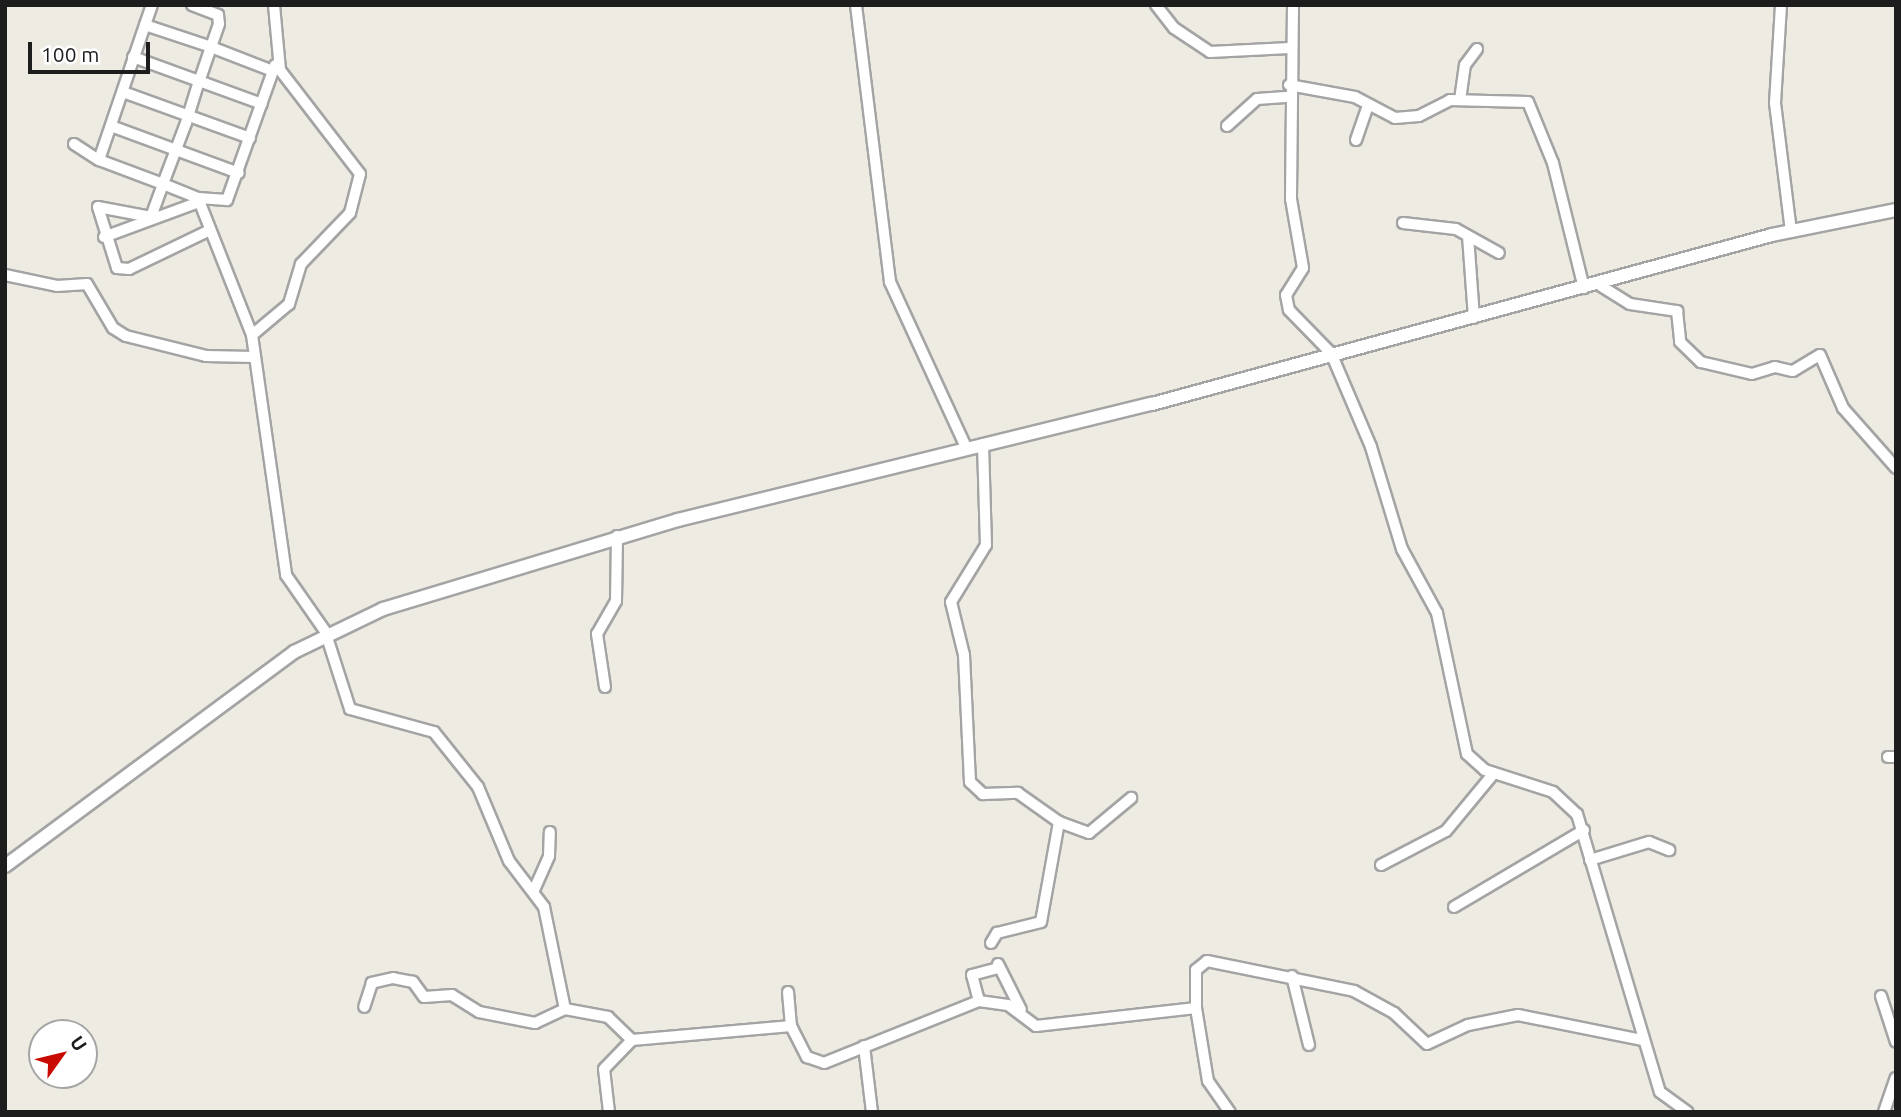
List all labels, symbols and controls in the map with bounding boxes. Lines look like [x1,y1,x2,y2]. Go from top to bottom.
scale bar [32,28,154,72]
text: 100 m [41,42,99,66]
north arrow [28,1019,98,1089]
text: U [66,1032,92,1055]

